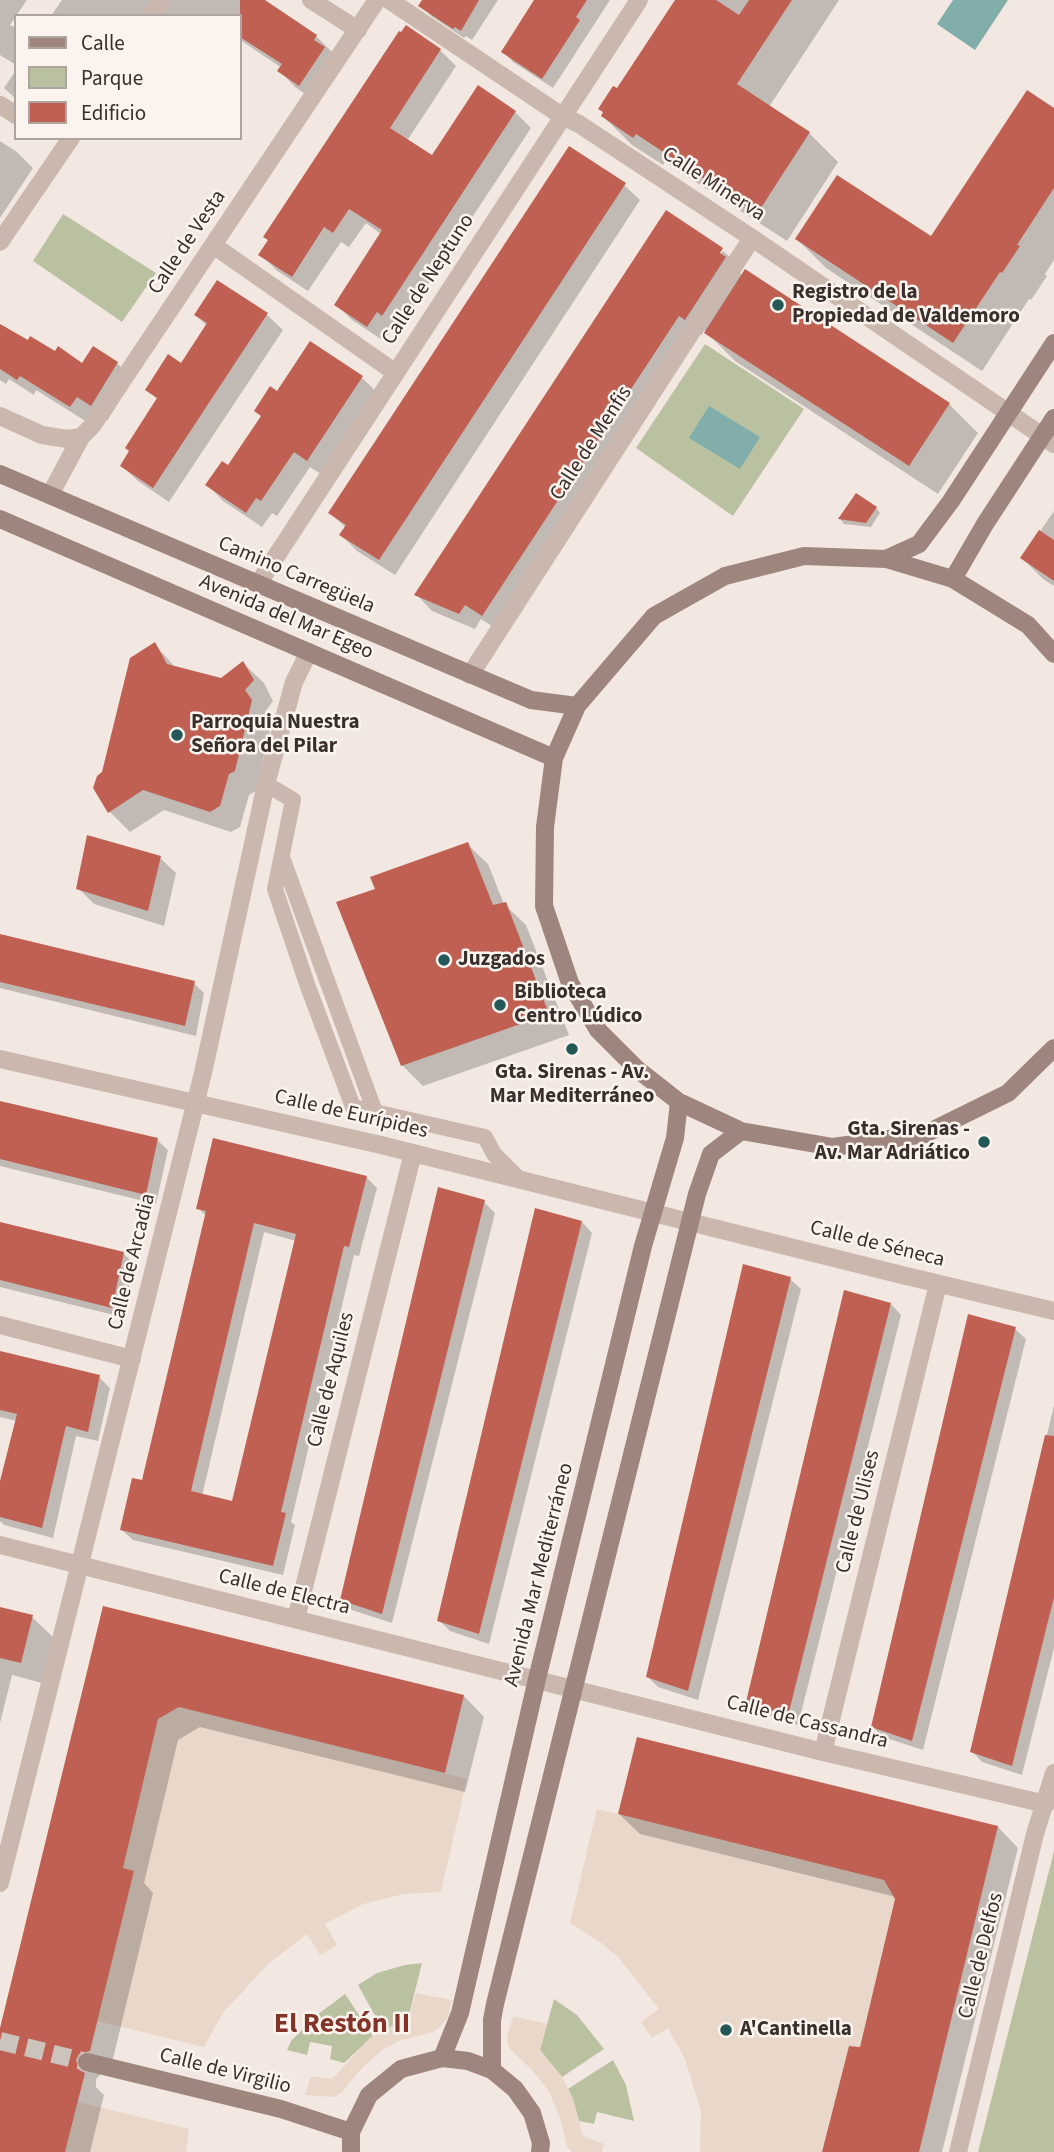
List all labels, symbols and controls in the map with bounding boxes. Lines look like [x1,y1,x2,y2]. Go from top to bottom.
legend [14,14,242,140]
text: Calle [81,28,125,58]
text: Parque [81,63,143,93]
text: Edificio [81,98,146,128]
street label: Calle Minerva [657,142,769,228]
street label: Calle de Vesta [144,186,232,300]
street label: Calle de Neptuno [377,210,481,350]
place label: Registro de la Propiedad de Valdemoro [792,280,1020,330]
marker: Registro de la Propiedad de Valdemoro [770,297,786,313]
street label: Calle de Menfis [546,382,638,506]
street label: Camino Carregüela [214,532,378,620]
street label: Avenida del Mar Egeo [195,570,377,666]
place label: Parroquia Nuestra Señora del Pilar [191,710,360,760]
marker: Parroquia Nuestra Señora del Pilar [169,727,185,743]
place label: Juzgados [458,947,545,973]
marker: Juzgados [436,952,452,968]
place label: Biblioteca Centro Lúdico [514,980,642,1030]
marker: Biblioteca Centro Lúdico [492,997,508,1013]
marker: Gta. Sirenas - Av. Mar Mediterráneo [564,1041,580,1057]
place label: Gta. Sirenas - Av. Mar Mediterráneo [490,1060,654,1110]
street label: Calle de Eurípides [272,1085,430,1145]
place label: Gta. Sirenas - Av. Mar Adriático [815,1117,970,1167]
marker: Gta. Sirenas - Av. Mar Adriático [976,1134,992,1150]
street label: Calle de Arcadia [104,1191,162,1333]
street label: Calle de Séneca [807,1216,947,1274]
street label: Calle de Aquiles [303,1310,361,1450]
street label: Calle de Ulises [832,1448,886,1576]
street label: Avenida Mar Mediterráneo [500,1461,580,1689]
street label: Calle de Electra [216,1564,352,1622]
street label: Calle de Cassandra [724,1691,890,1755]
street label: Calle de Delfos [954,1890,1010,2022]
district label: El Restón II [274,2009,410,2043]
place label: A'Cantinella [740,2017,852,2043]
marker: A'Cantinella [718,2022,734,2038]
street label: Calle de Virgilio [157,2043,293,2101]

